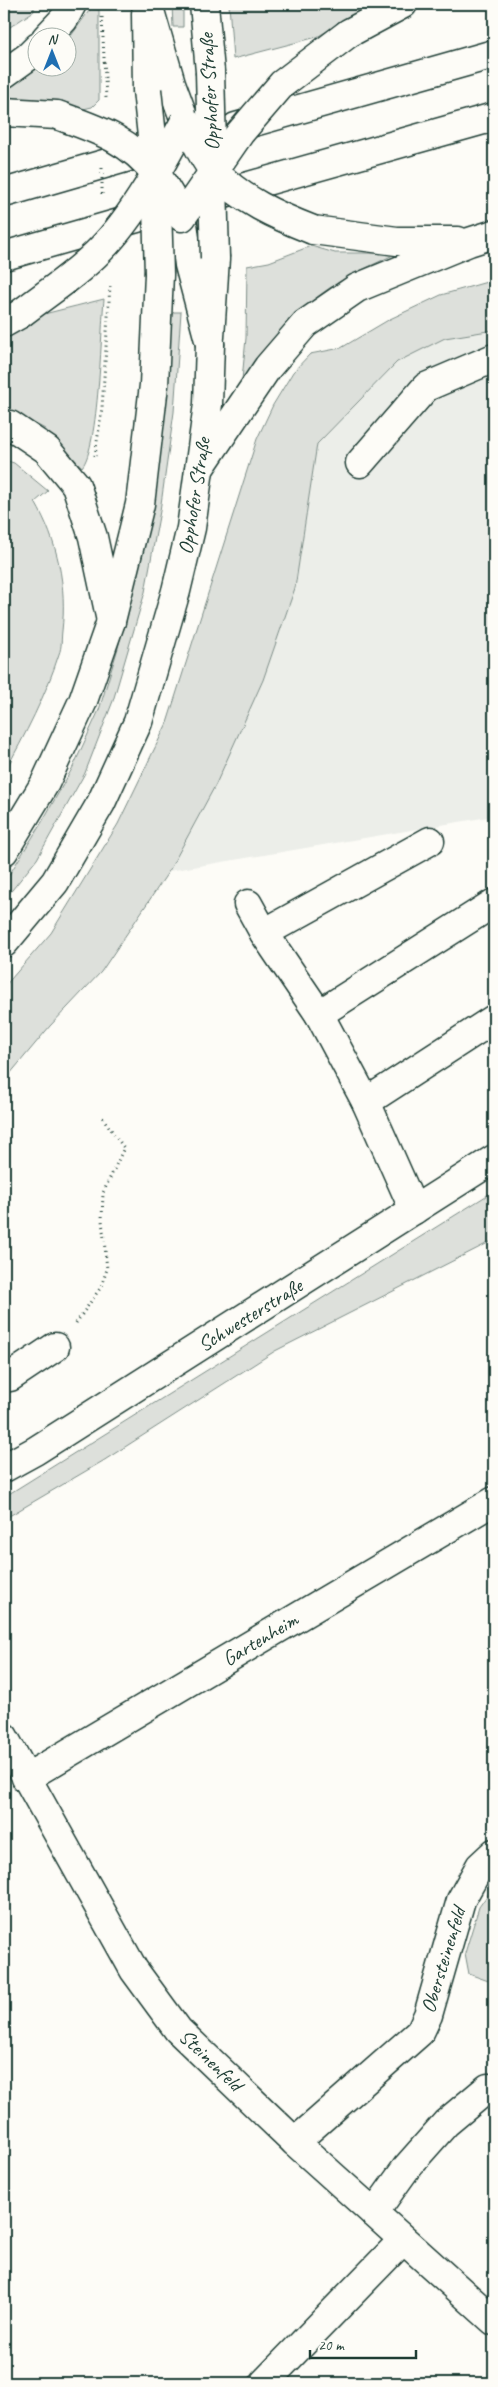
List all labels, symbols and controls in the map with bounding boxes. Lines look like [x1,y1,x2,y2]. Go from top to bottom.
north arrow [28,28,78,78]
street label: Opphofer Straße [193,30,225,151]
text: N [48,31,59,48]
street label: Opphofer Straße [172,434,216,556]
street label: Schwesterstraße [193,1271,309,1357]
street label: Gartenheim [217,1606,303,1672]
street label: Obersteinenfeld [415,1901,472,2016]
street label: Steinenfeld [174,2023,250,2099]
scale bar [310,2327,417,2359]
text: 20 m [318,2336,345,2355]

